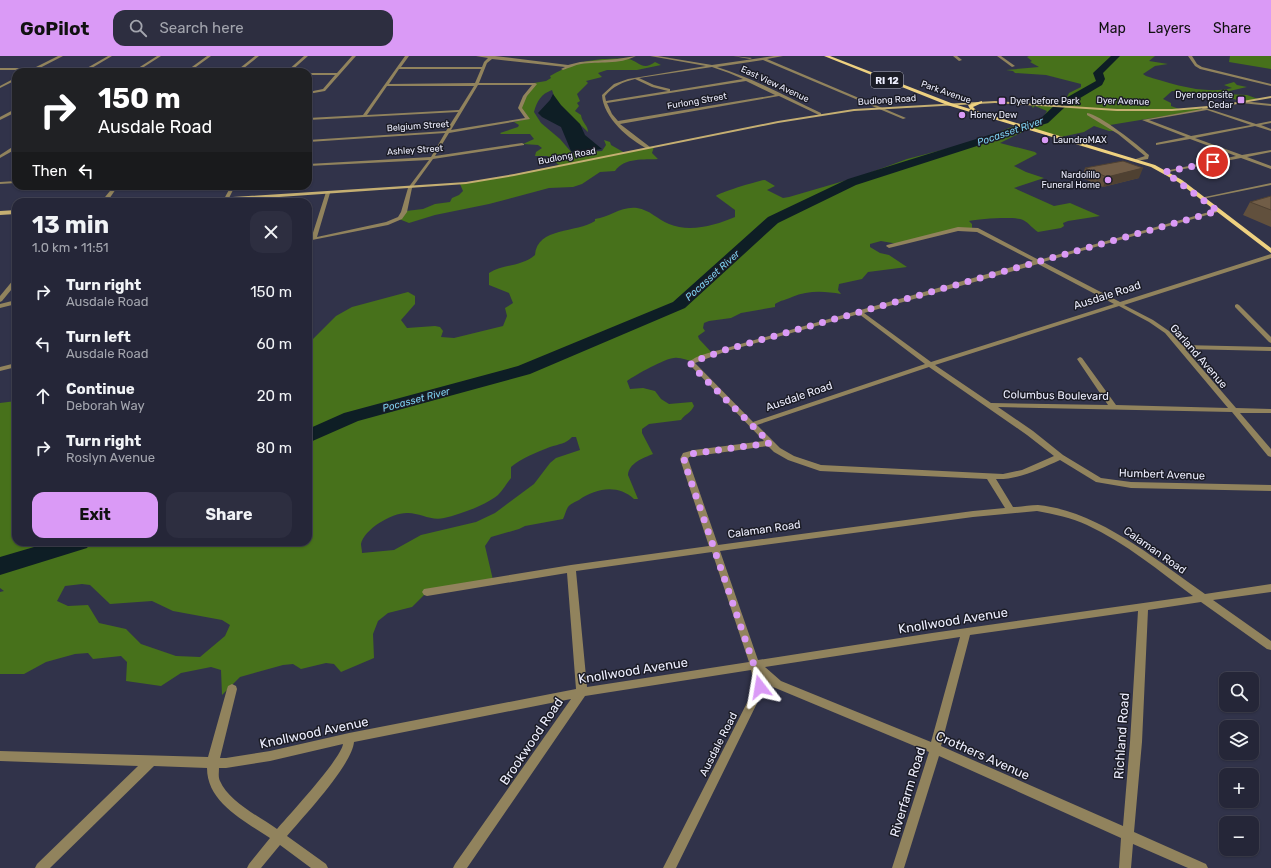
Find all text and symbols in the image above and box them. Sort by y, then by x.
search box [113,10,393,46]
text: GoPilot [20,17,89,40]
icon: search [127,17,149,39]
text: Search here [159,19,244,37]
text: Map [1099,20,1126,37]
text: Layers [1148,20,1191,37]
text: Share [1213,20,1251,37]
street label: East View Avenue [739,64,811,104]
road number: RI 12 [871,72,903,88]
street label: Park Avenue [920,79,972,105]
text: 150 m [98,82,181,115]
icon: right [32,84,84,136]
place label: Dyer opposite Cedar [1175,90,1234,110]
street label: Furlong Street [666,91,728,111]
street label: Budlong Road [857,93,917,107]
street label: Dyer Avenue [1096,95,1150,107]
marker: Dyer opposite Cedar [1236,95,1246,105]
marker: Dyer before Park [997,96,1007,106]
place label: Dyer before Park [1010,96,1080,106]
marker: Honey Dew [957,110,967,120]
place label: Honey Dew [970,110,1017,120]
water label: Pocasset River [976,115,1046,149]
text: Ausdale Road [98,116,212,138]
street label: Belgium Street [387,119,450,133]
marker: LaundroMAX [1040,135,1050,145]
place label: LaundroMAX [1053,135,1107,145]
street label: Ashley Street [387,143,444,157]
pin [1196,145,1230,179]
street label: Budlong Road [537,146,597,166]
icon: arrive [1202,151,1224,173]
icon: left [75,160,97,182]
text: Then [32,162,67,180]
place label: Nardolillo Funeral Home [1042,170,1100,190]
marker: Nardolillo Funeral Home [1103,175,1113,185]
text: 13 min [32,211,109,239]
button: close [250,211,292,253]
text: 1.0 km · 11:51 [32,240,109,255]
water label: Pocasset River [683,247,743,303]
text: Turn right [66,276,141,294]
street label: Ausdale Road [1072,279,1142,312]
icon: right [32,281,54,303]
text: 150 m [250,283,292,301]
text: Ausdale Road [66,294,148,309]
street label: Garland Avenue [1167,322,1230,391]
text: Turn left [66,328,131,346]
icon: left [32,333,54,355]
text: 60 m [256,335,292,353]
text: Ausdale Road [66,346,148,361]
street label: Ausdale Road [764,379,834,414]
text: Continue [66,380,135,398]
icon: ahead [32,385,54,407]
water label: Pocasset River [381,385,452,415]
text: 20 m [257,387,292,405]
street label: Columbus Boulevard [1003,388,1109,403]
text: Deborah Way [66,398,145,413]
text: Turn right [66,432,141,450]
icon: right [32,437,54,459]
text: 80 m [256,439,292,457]
text: Roslyn Avenue [66,450,155,465]
street label: Humbert Avenue [1119,466,1205,483]
button: Exit [32,492,158,538]
button: Share [166,492,292,538]
street label: Calaman Road [727,518,801,541]
street label: Calaman Road [1121,524,1189,577]
street label: Knollwood Avenue [897,604,1009,637]
street label: Knollwood Avenue [577,654,689,687]
position arrow [739,666,781,708]
map controls [1219,672,1259,856]
button: search [1219,672,1259,712]
street label: Richland Road [1111,692,1132,780]
street label: Brookwood Road [497,695,566,788]
street label: Ausdale Road [697,710,740,778]
street label: Knollwood Avenue [258,714,370,751]
button: layers [1219,720,1259,760]
street label: Crothers Avenue [934,728,1032,783]
street label: Riverfarm Road [887,745,928,839]
button: + [1219,768,1259,808]
button: − [1219,816,1259,856]

